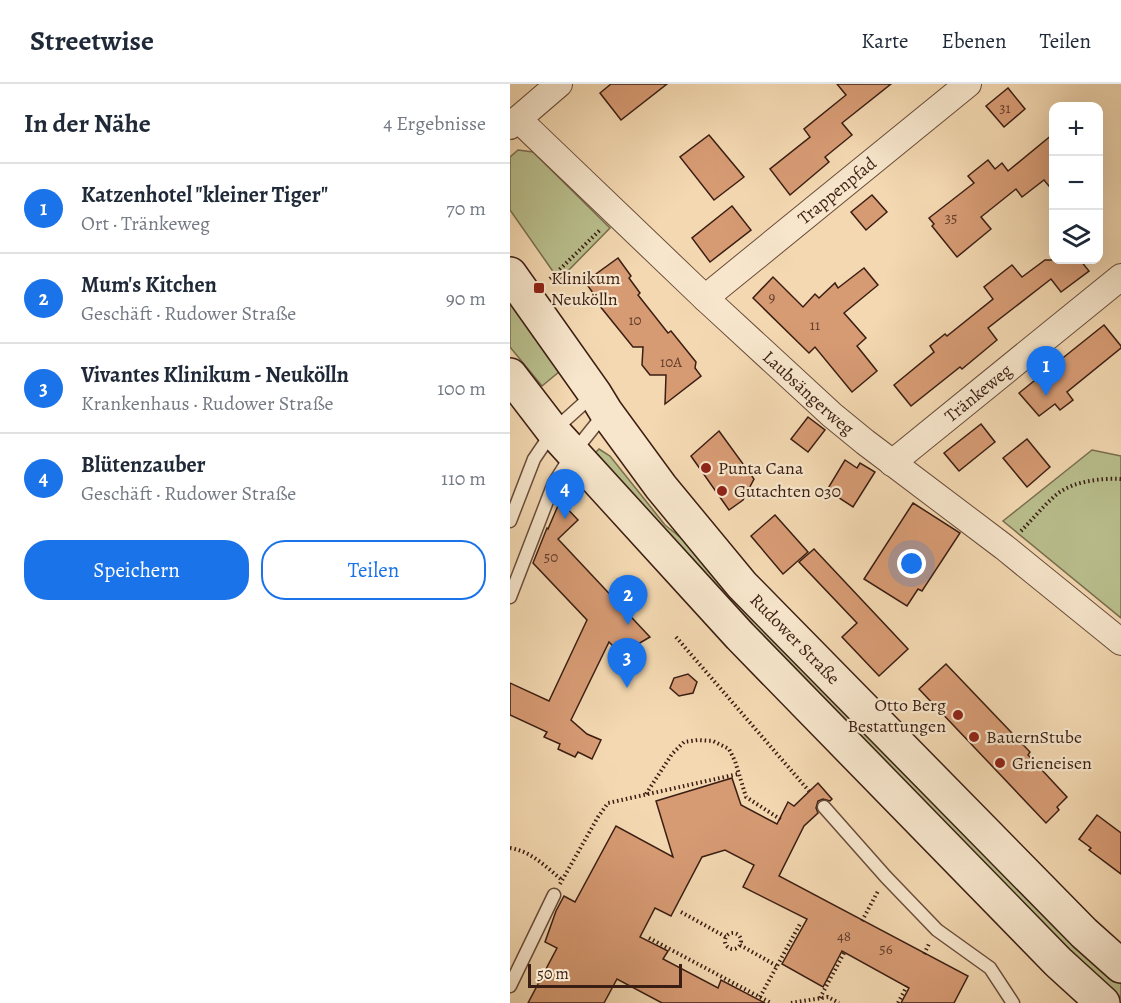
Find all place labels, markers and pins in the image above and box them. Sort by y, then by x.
place label: Klinikum Neukölln [551,266,620,311]
marker: Klinikum Neukölln [532,281,546,295]
pin: 1 [1026,346,1066,396]
place label: Punta Cana [718,456,804,480]
marker: Punta Cana [699,461,713,475]
pin: 4 [546,470,584,519]
place label: Gutachten 030 [734,479,841,503]
marker: Gutachten 030 [715,484,729,498]
pin: 2 [608,576,648,625]
pin: 3 [608,638,646,688]
place label: Otto Berg Bestattungen [847,693,946,738]
marker: Otto Berg Bestattungen [951,708,965,722]
place label: BauernStube [986,725,1082,749]
marker: BauernStube [967,730,981,744]
place label: Grieneisen [1012,751,1092,775]
marker: Grieneisen [993,756,1007,770]

